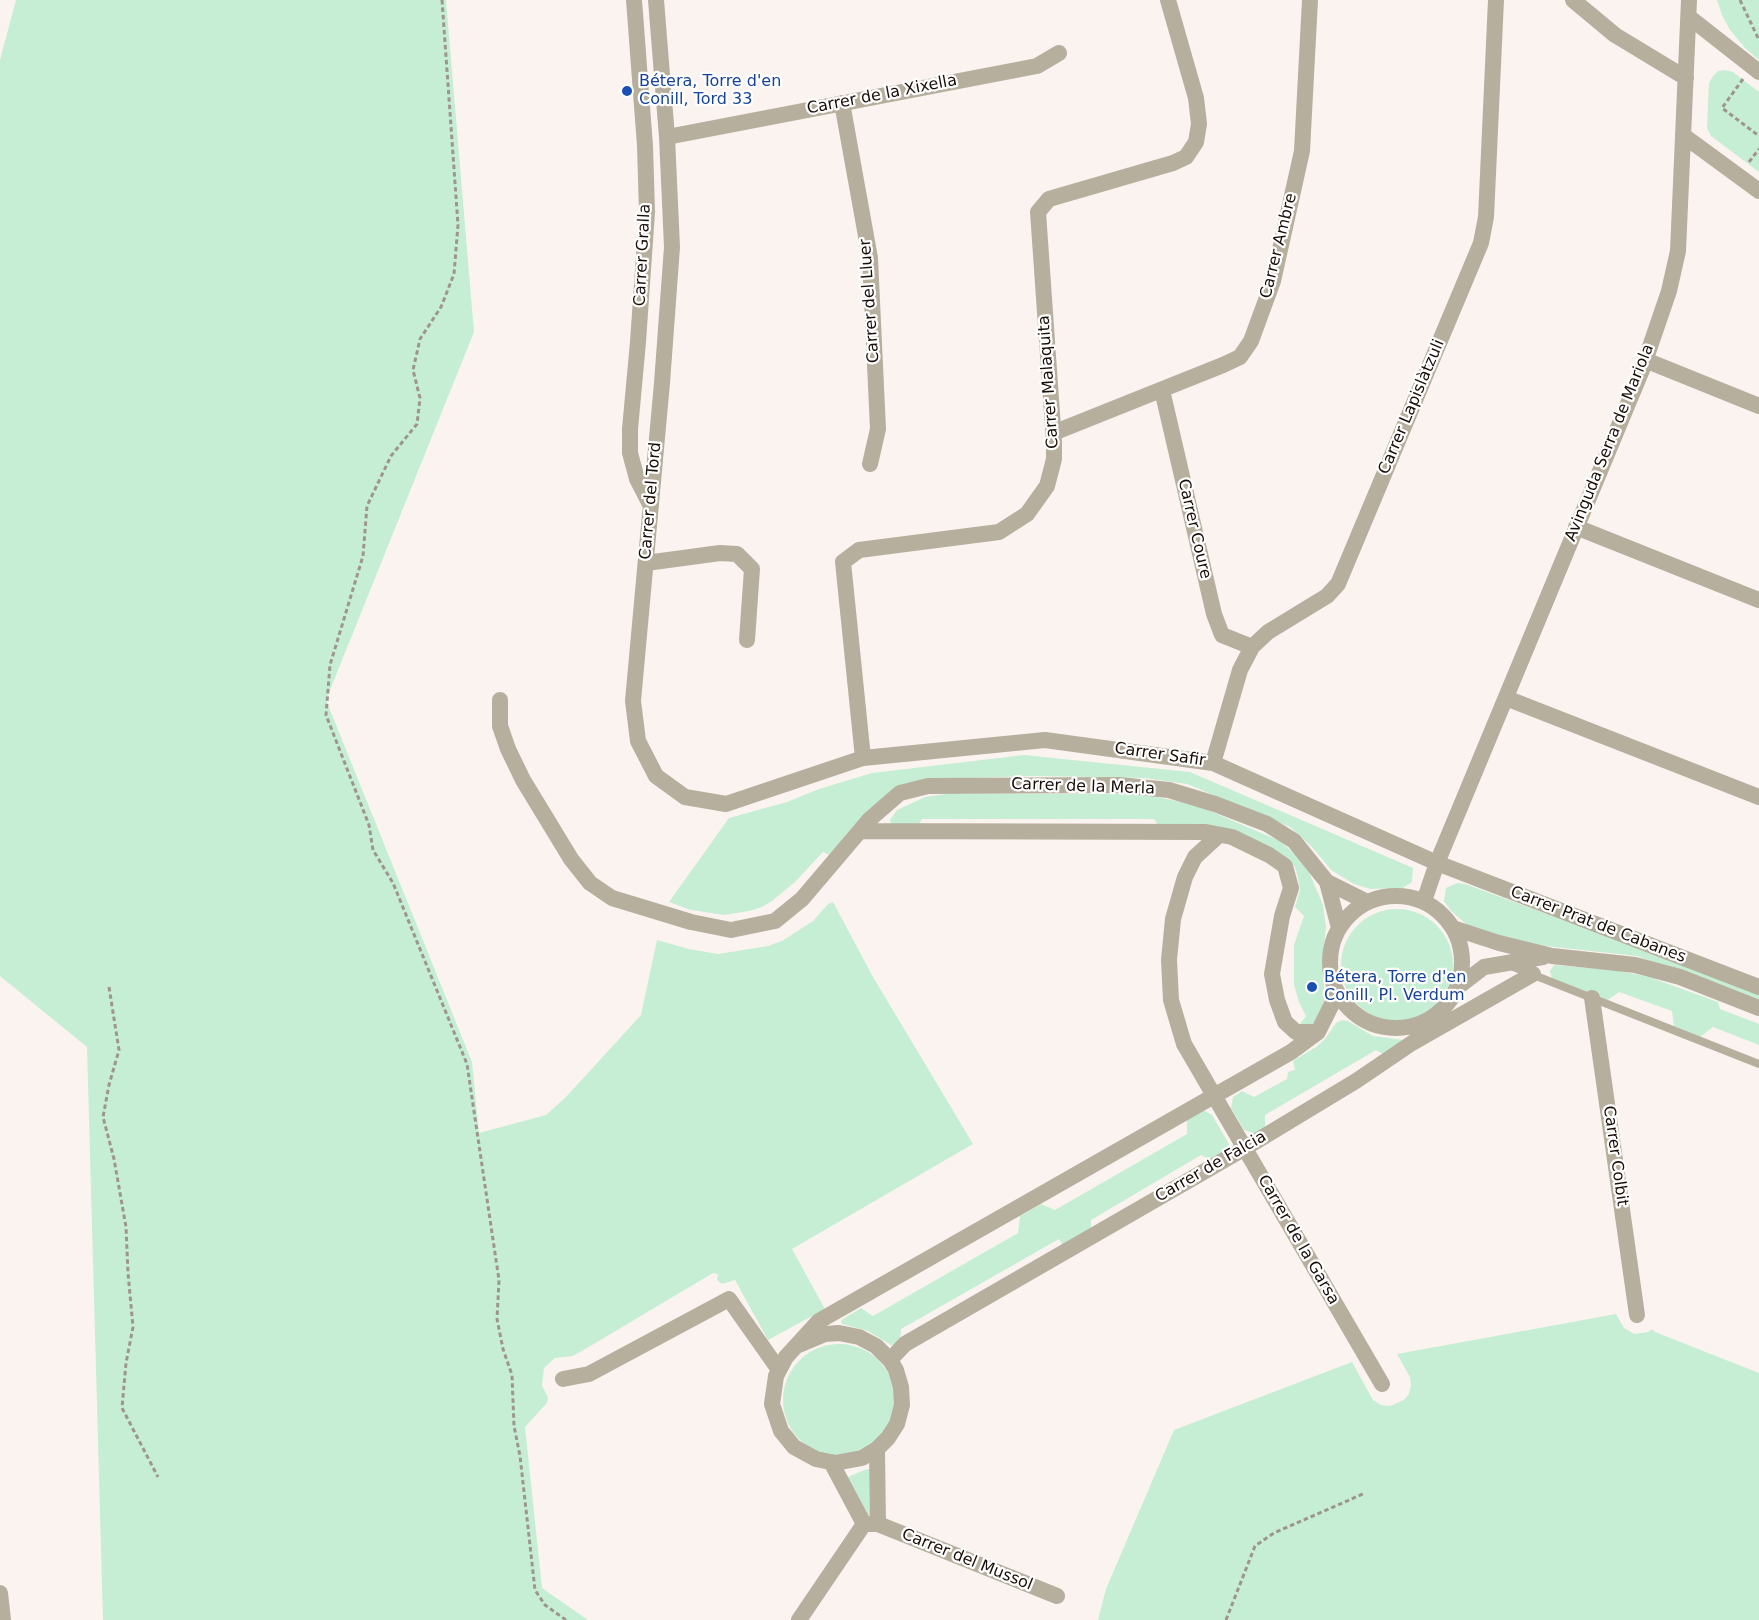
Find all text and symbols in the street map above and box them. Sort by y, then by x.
street label: Carrer de la Xixella [805,71,959,119]
place label: Bétera, Torre d'en Conill, Tord 33 [639,72,781,110]
marker: Bétera, Torre d'en Conill, Tord 33 [620,84,634,98]
street label: Carrer Ambre [1257,191,1301,301]
street label: Carrer Gralla [631,203,655,307]
street label: Carrer del Lluer [856,238,884,364]
street label: Carrer Malaquita [1035,315,1063,449]
street label: Carrer Lapislàtzuli [1375,337,1449,477]
street label: Avinguda Serra de Mariola [1562,342,1658,544]
street label: Carrer del Tord [636,441,666,561]
street label: Carrer Coure [1173,477,1215,581]
street label: Carrer Safir [1113,739,1207,771]
street label: Carrer de la Merla [1011,775,1155,799]
street label: Carrer Prat de Cabanes [1508,883,1688,967]
place label: Bétera, Torre d'en Conill, Pl. Verdum [1324,968,1466,1006]
marker: Bétera, Torre d'en Conill, Pl. Verdum [1305,980,1319,994]
street label: Carrer Colbit [1598,1105,1632,1207]
street label: Carrer de Falcia [1152,1127,1270,1207]
street label: Carrer de la Garsa [1253,1172,1343,1308]
street label: Carrer del Mussol [899,1525,1035,1595]

